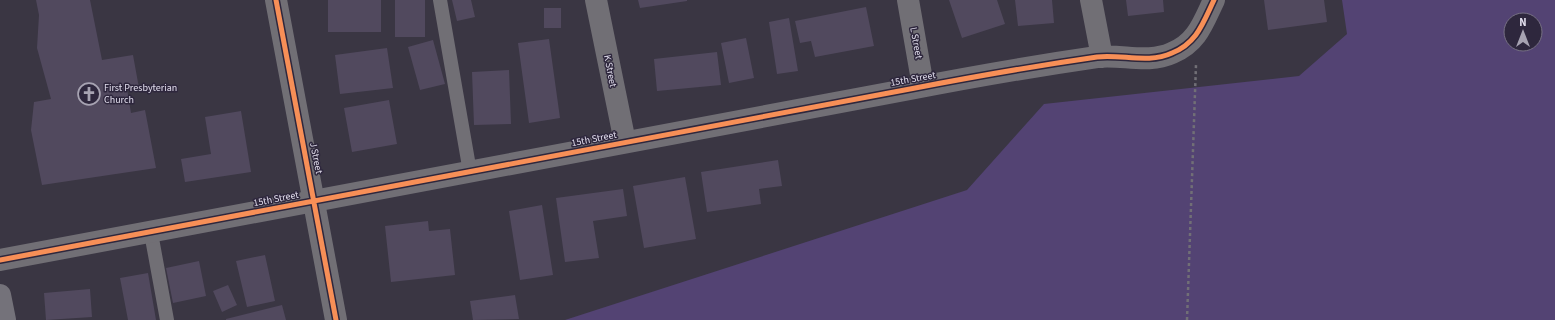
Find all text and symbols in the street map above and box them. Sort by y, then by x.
north arrow [1503,12,1543,52]
text: N [1519,15,1527,30]
street label: L Street [906,26,926,61]
street label: K Street [600,54,620,89]
street label: 15th Street [889,68,937,90]
church icon: First Presbyterian Church [76,81,102,107]
place label: First Presbyterian Church [104,81,177,107]
street label: 15th Street [570,128,618,150]
street label: J Street [306,141,326,176]
street label: 15th Street [252,188,300,210]

